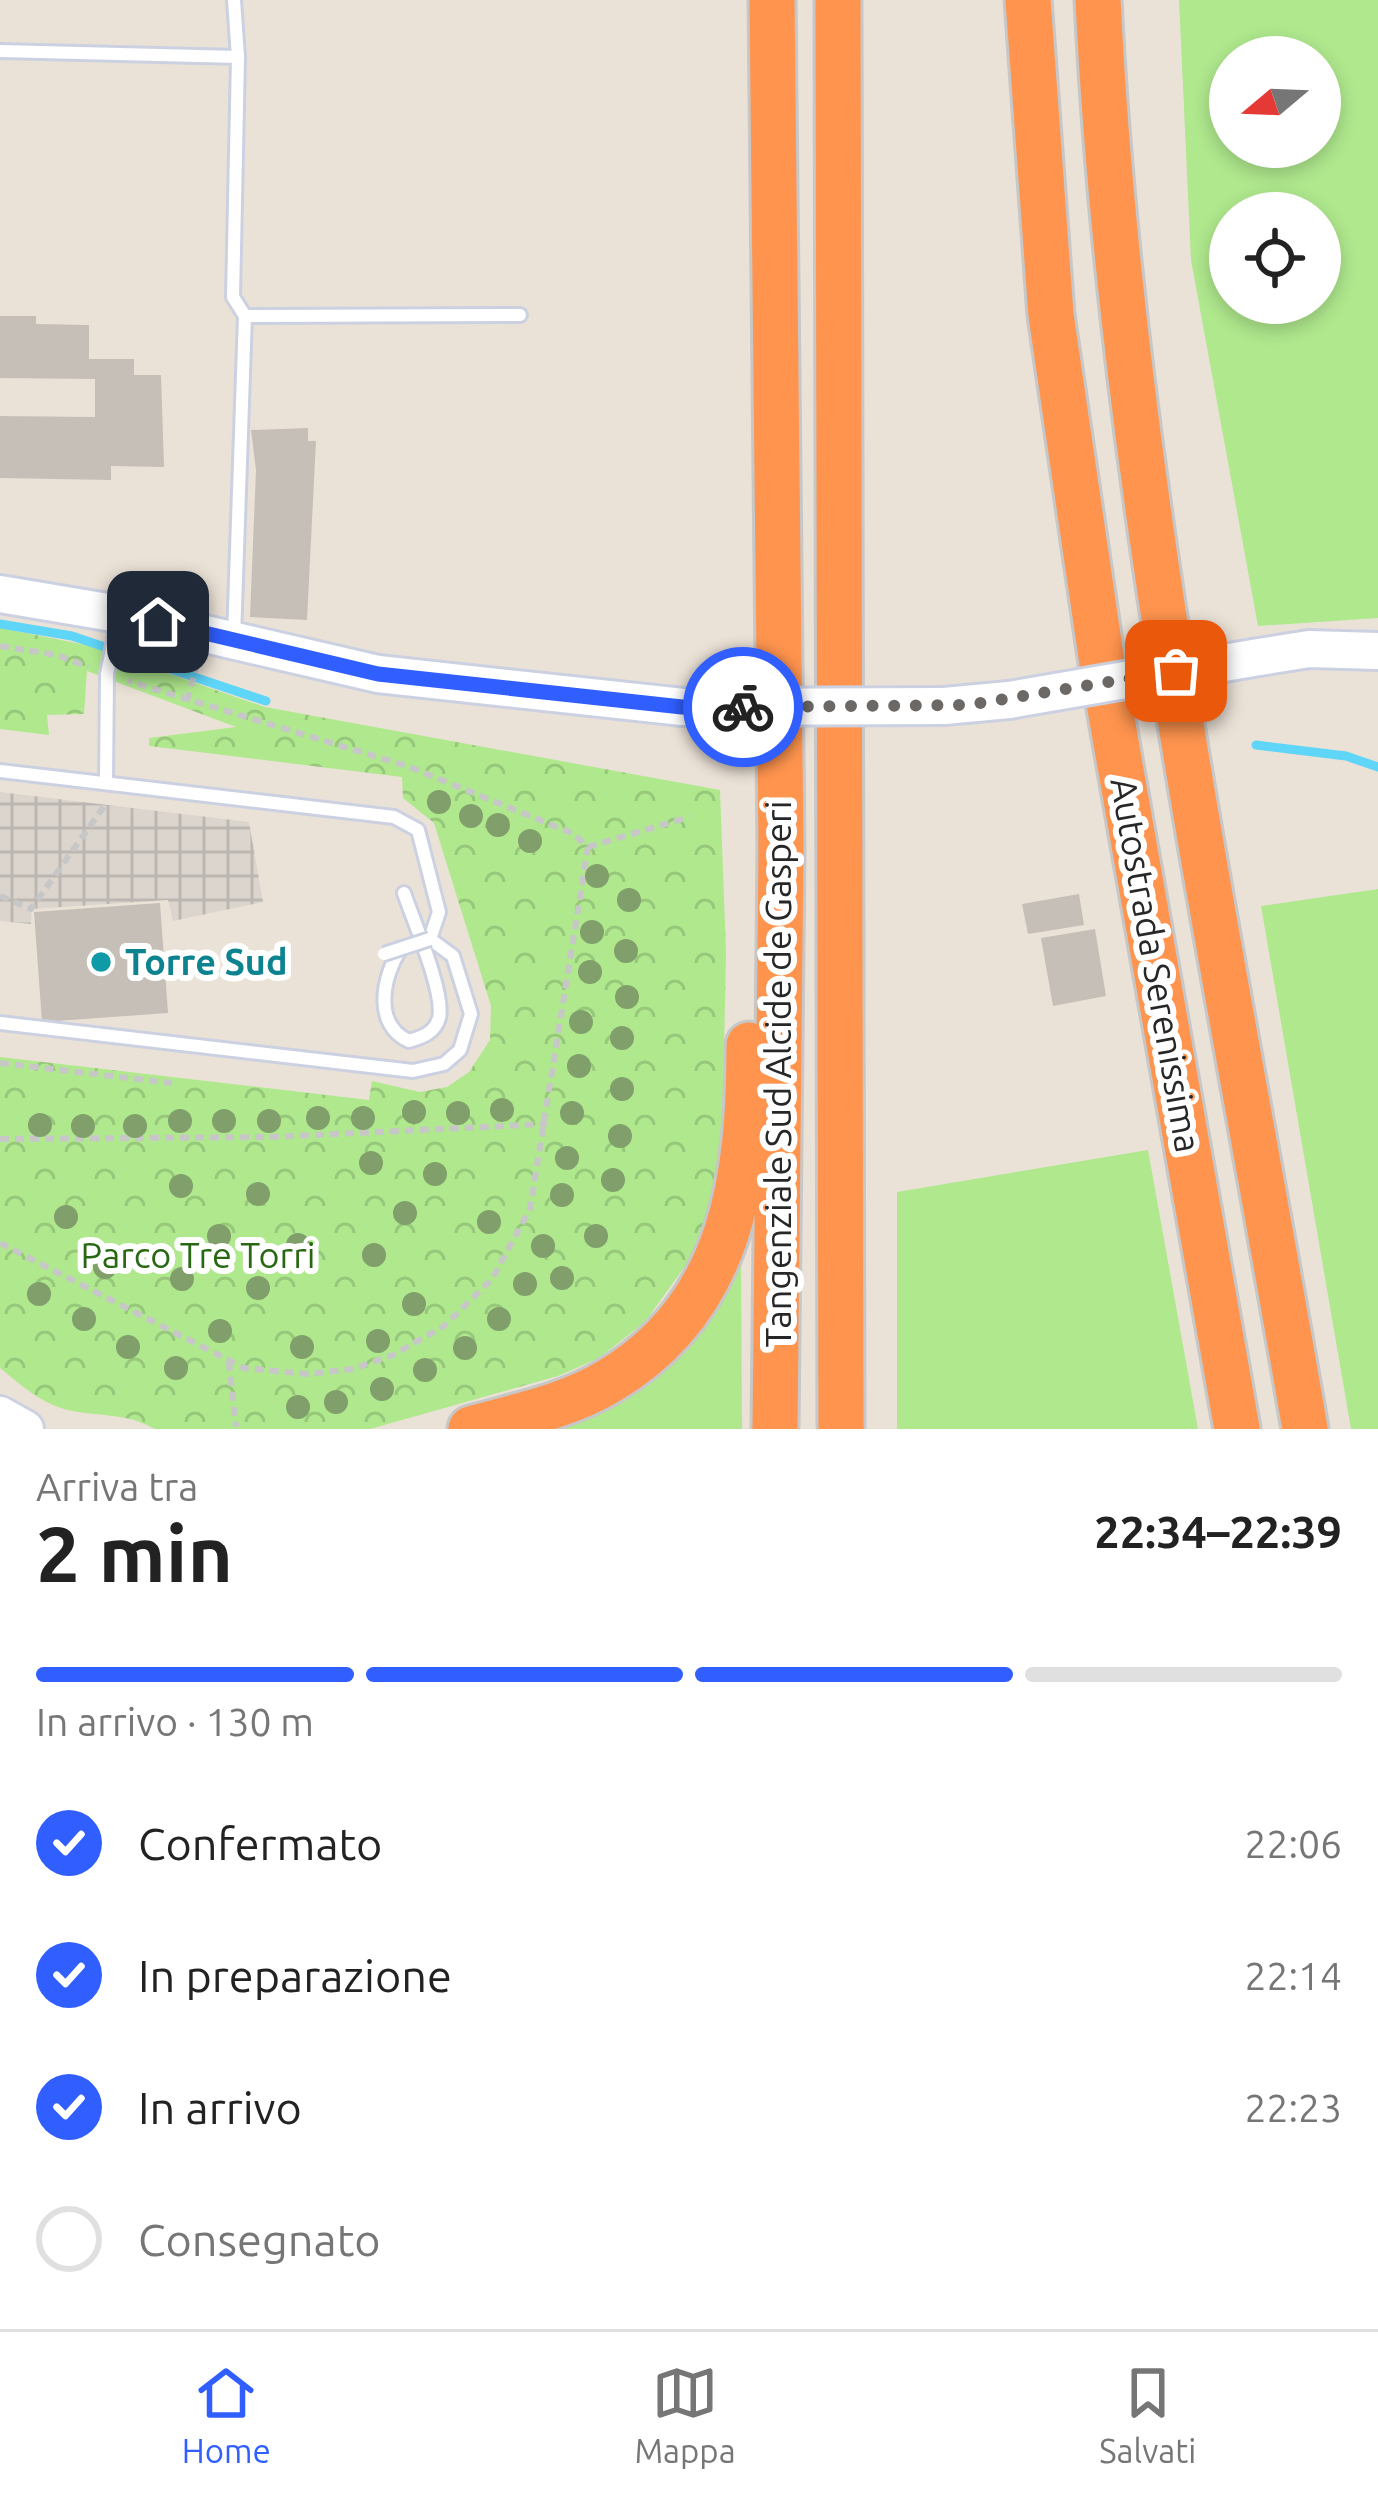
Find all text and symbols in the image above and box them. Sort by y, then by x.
north arrow [1209,36,1341,168]
map controls [1209,36,1341,324]
button: locate [1209,192,1341,324]
pin [107,571,209,673]
icon: home [125,589,191,655]
pin [1125,620,1227,722]
icon: bag [1143,638,1209,704]
courier [683,647,803,767]
icon: bike [710,674,776,740]
street label: Autostrada Serenissima [1103,774,1210,1156]
street label: Tangenziale Sud Alcide de Gasperi [757,801,798,1347]
place label: Torre Sud [125,941,287,982]
marker: Torre Sud [88,949,114,975]
park label: Parco Tre Torri [80,1234,316,1275]
text: Arriva tra [36,1465,198,1508]
text: 22:34–22:39 [1094,1506,1342,1557]
text: 2 min [36,1509,233,1597]
text: In arrivo · 130 m [36,1700,314,1743]
icon: check [36,1810,102,1876]
text: Confermato [138,1818,382,1869]
text: 22:06 [1244,1822,1342,1865]
icon: check [36,1942,102,2008]
text: In preparazione [138,1950,452,2001]
text: 22:14 [1244,1954,1342,1997]
icon: check [36,2074,102,2140]
text: In arrivo [138,2082,302,2133]
text: 22:23 [1244,2086,1342,2129]
text: Consegnato [138,2214,381,2265]
tab: Home [182,2360,271,2469]
tab: Mappa [634,2360,736,2469]
tab: Salvati [1099,2360,1196,2469]

